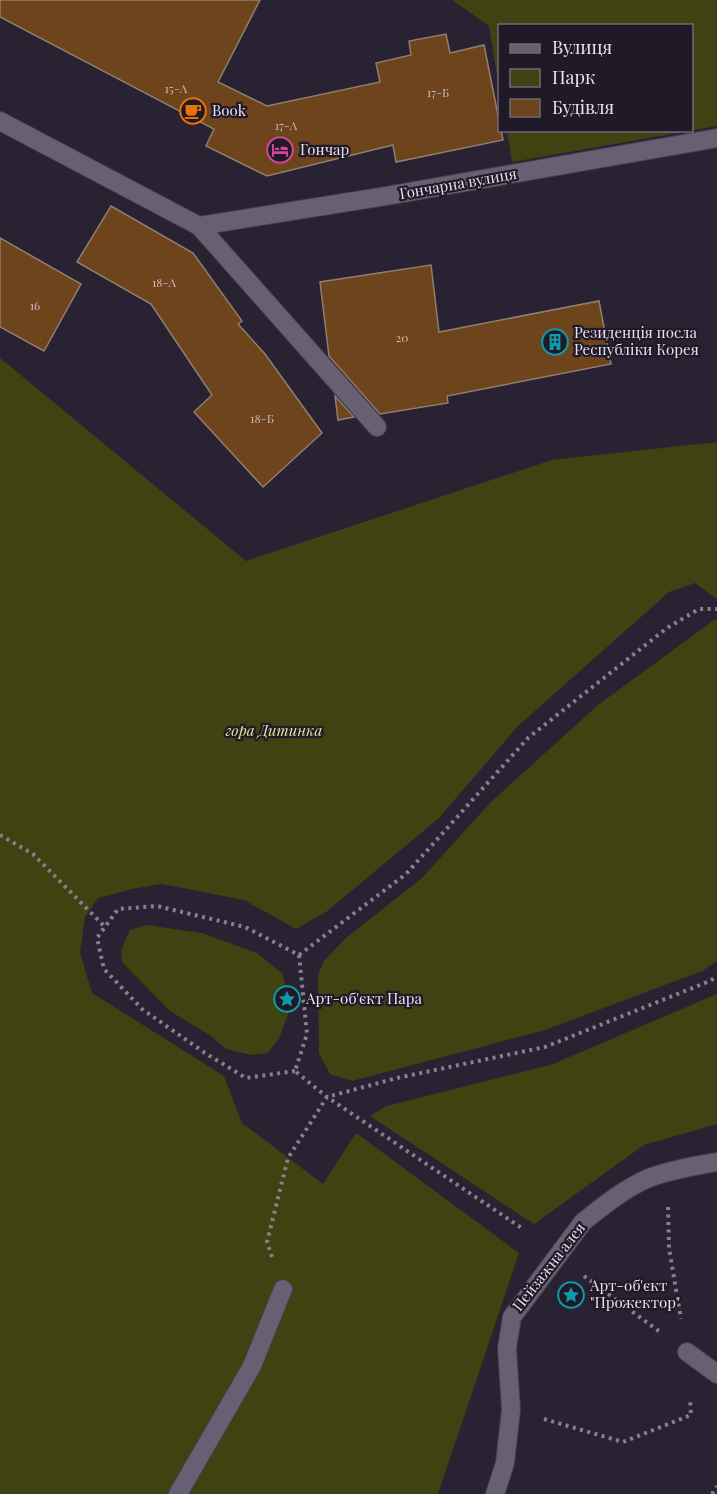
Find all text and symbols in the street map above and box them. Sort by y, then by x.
legend [498,24,693,132]
text: Вулиця [552,35,613,59]
text: Парк [552,65,595,89]
house number: 15-А [165,80,188,96]
house number: 17-Б [427,84,449,100]
text: Будівля [552,95,615,119]
cafe icon: Book [178,96,208,126]
place label: Book [212,100,247,120]
house number: 17-А [275,117,298,133]
hotel icon: Гончар [265,135,295,165]
place label: Гончар [300,139,350,159]
street label: Гончарна вулиця [398,163,518,203]
house number: 18-А [152,274,177,290]
house number: 16 [30,297,40,313]
place label: Резиденція посла Республіки Корея [574,322,699,359]
building icon: Резиденція посла Республіки Корея [540,327,570,357]
house number: 20 [396,329,408,345]
house number: 18-Б [250,410,274,426]
park label: гора Дитинка [225,720,322,740]
place icon: Арт-об'єкт Пара [272,984,302,1014]
place label: Арт-об'єкт Пара [305,988,422,1008]
street label: Пейзажна алея [507,1218,589,1315]
place label: Арт-об'єкт "Прожектор" [589,1275,680,1312]
place icon: Арт-об'єкт "Прожектор" [556,1280,586,1310]

